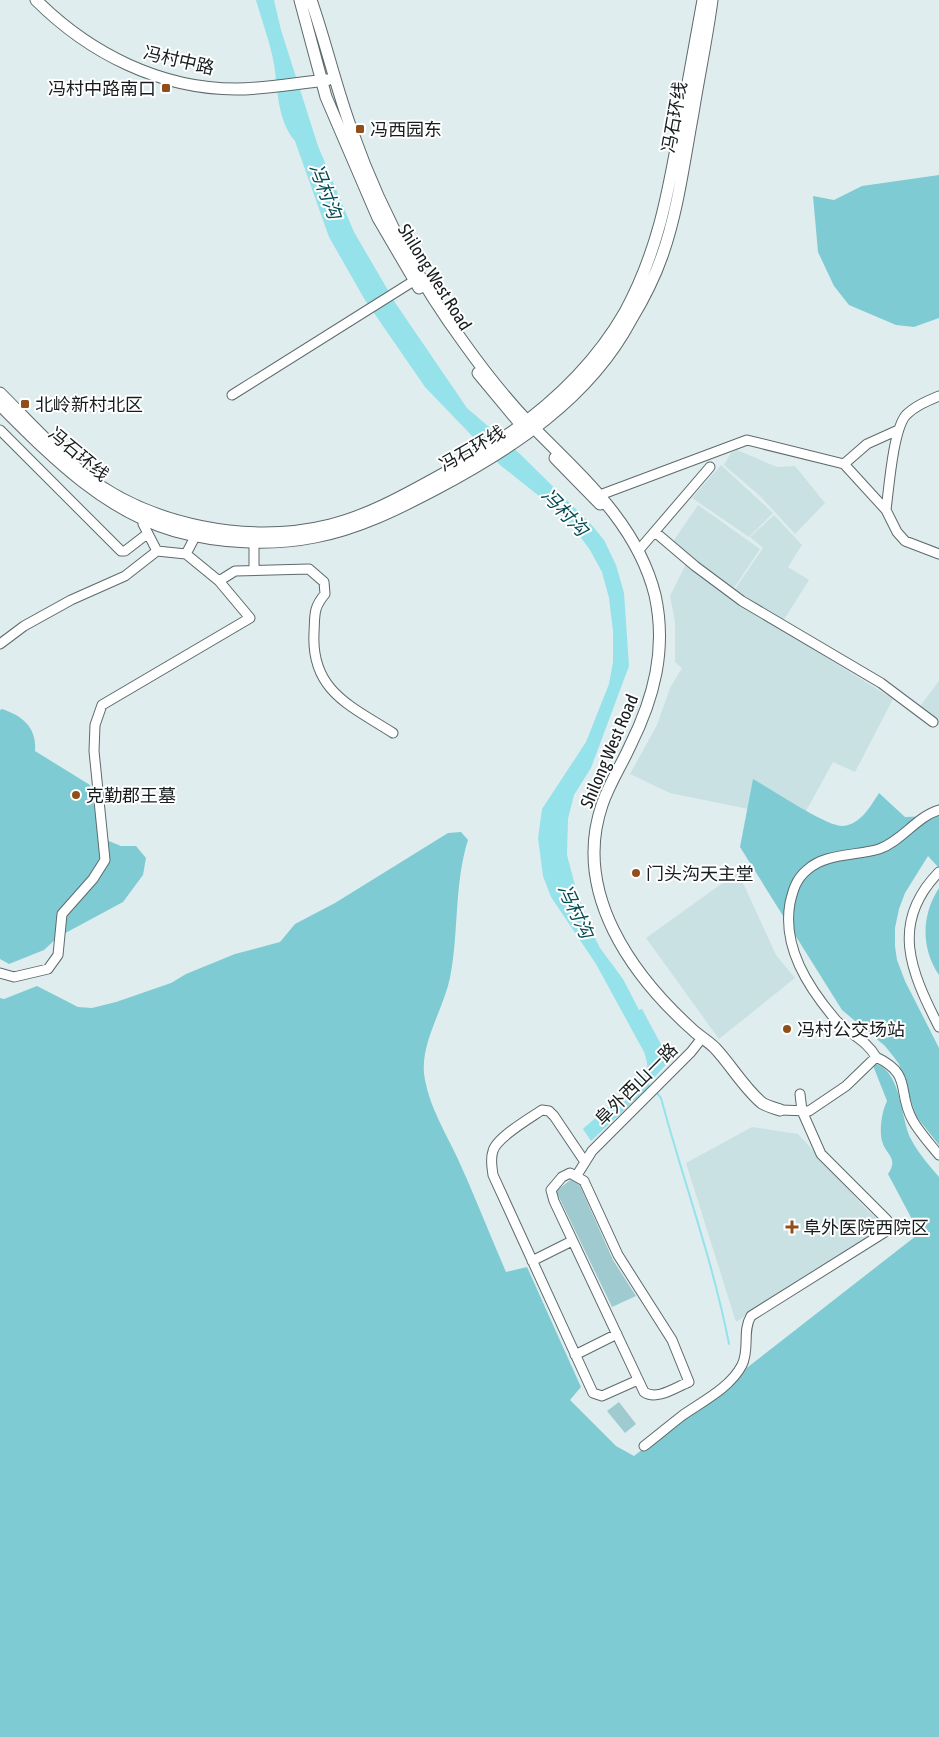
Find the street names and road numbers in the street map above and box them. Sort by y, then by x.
street label: 冯村中路 [142,42,216,78]
street label: 冯石环线 [657,80,691,154]
street label: Shilong West Road [394,220,476,334]
street label: 冯石环线 [436,421,508,475]
street label: 冯石环线 [45,423,113,485]
street label: Shilong West Road [576,691,642,811]
street label: 阜外西山一路 [590,1038,682,1130]

